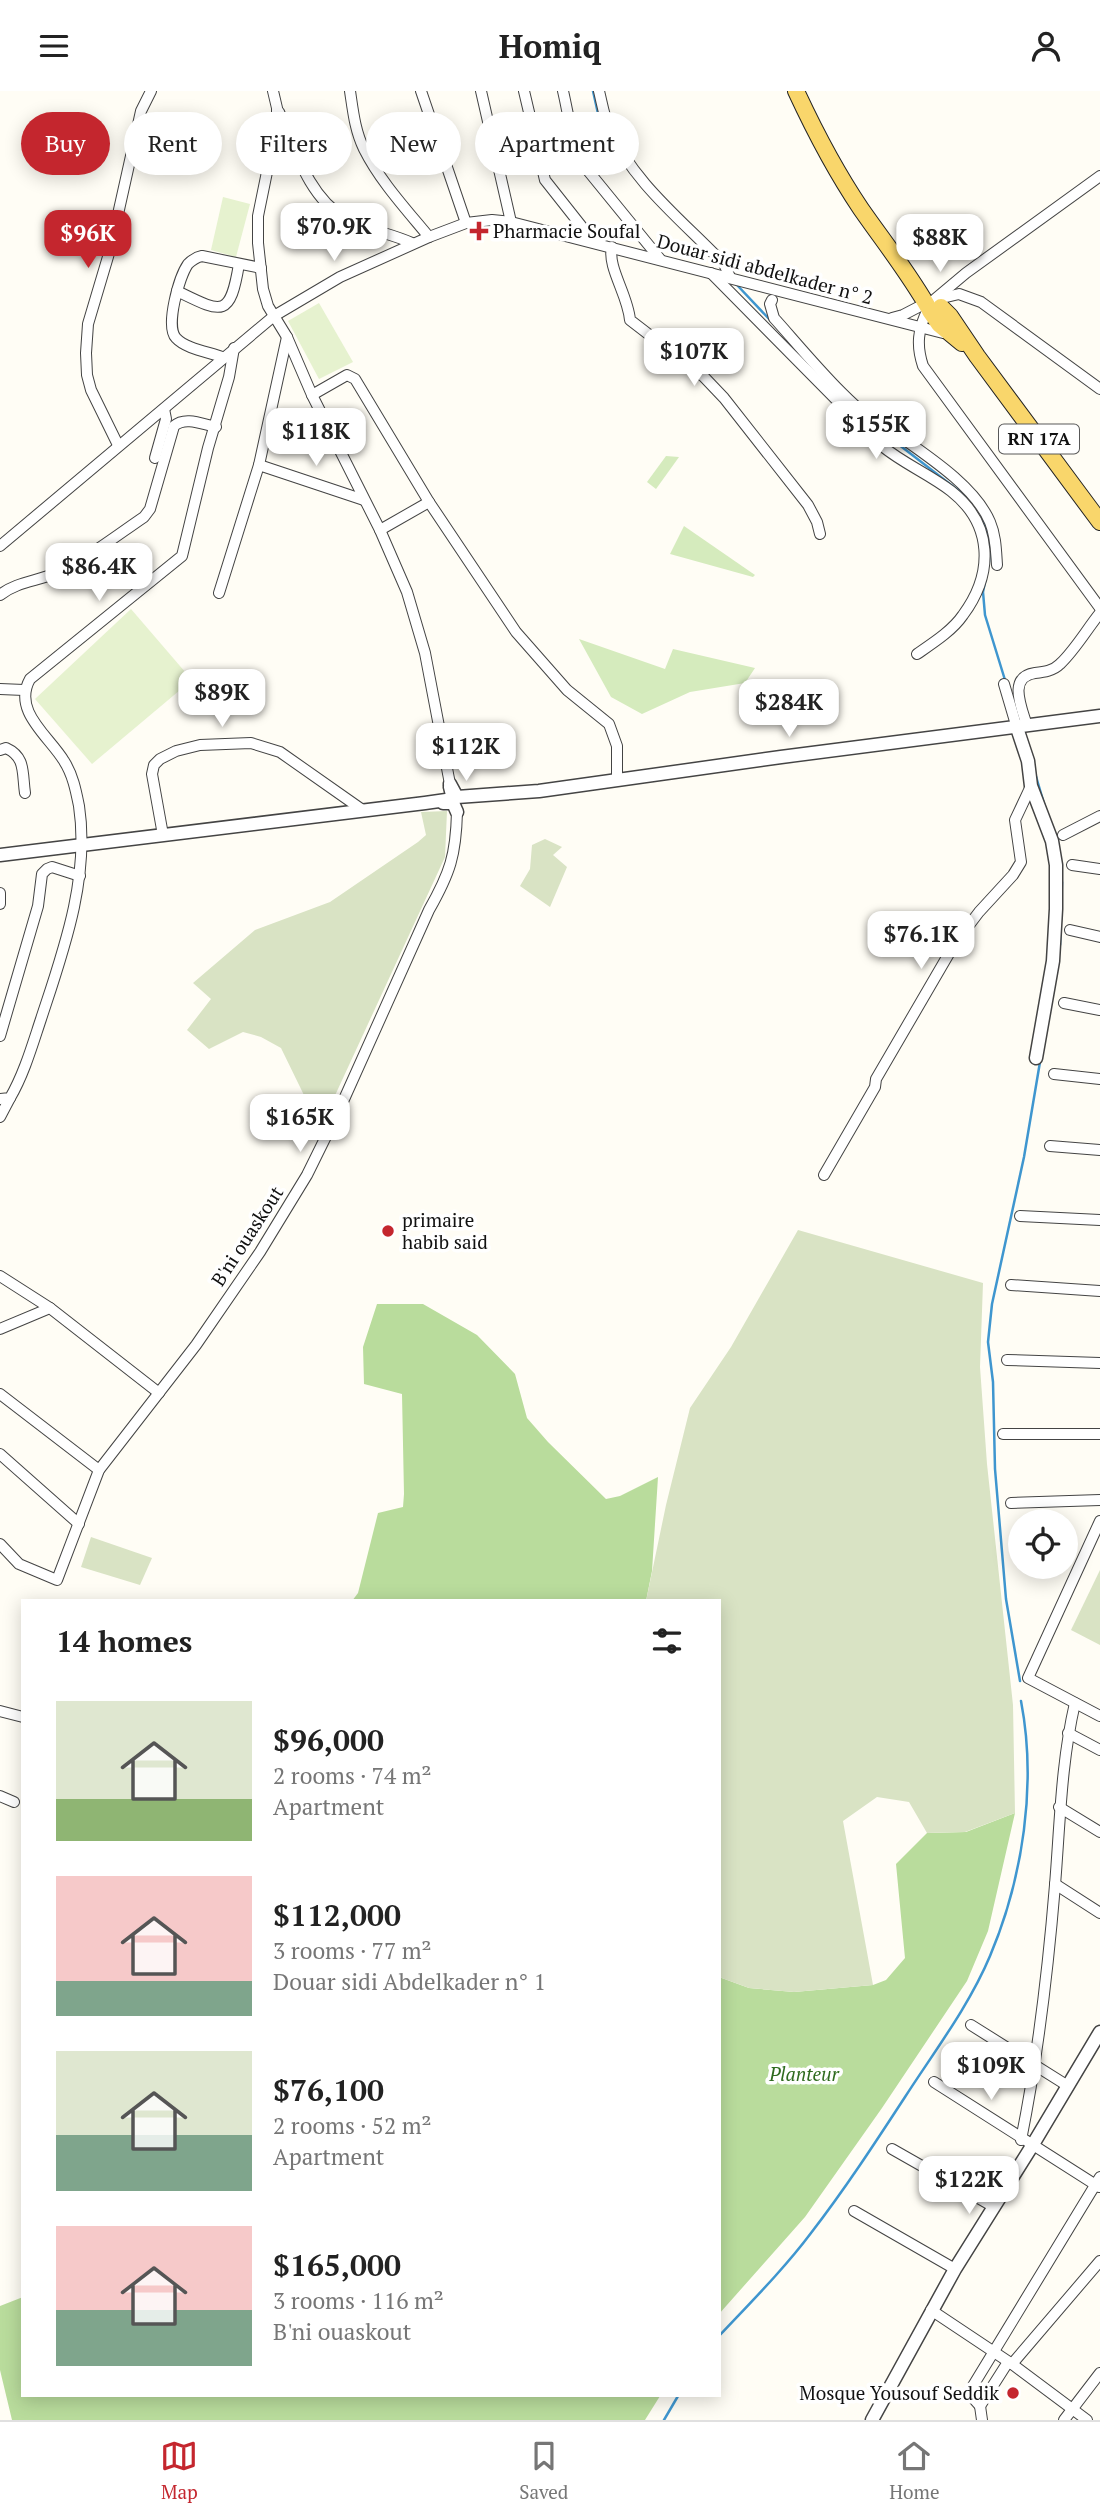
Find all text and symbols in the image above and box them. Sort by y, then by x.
text: Homiq [499,25,601,67]
icon: menu [35,27,73,65]
icon: person [1027,27,1065,65]
chip: Buy [21,112,110,175]
chip: Rent [124,112,222,175]
chip: Filters [236,112,352,175]
chip: New [366,112,461,175]
chip: Apartment [475,112,639,175]
pin: $70.9K [277,204,391,263]
text: $70.9K [296,210,372,241]
pin: $96K [47,211,129,270]
pin: $88K [899,215,981,274]
text: $96K [60,217,116,248]
place label: Pharmacie Soufal [493,218,641,243]
text: $88K [912,221,968,252]
marker: Pharmacie Soufal [471,223,487,239]
street label: Douar sidi abdelkader n° 2 [654,228,876,309]
pin: $107K [645,329,743,388]
text: $107K [660,335,728,366]
pin: $155K [827,401,925,461]
text: $155K [842,408,910,439]
pin: $118K [267,409,365,468]
text: $118K [282,415,350,446]
road number: RN 17A [999,425,1079,453]
pin: $86.4K [42,543,156,603]
text: $86.4K [61,550,137,581]
pin: $89K [181,669,263,729]
text: $89K [194,676,250,707]
pin: $284K [740,679,838,739]
text: $284K [755,686,823,717]
pin: $112K [417,723,515,783]
text: $112K [432,730,500,761]
pin: $76.1K [864,911,978,971]
text: $76.1K [883,918,959,949]
pin: $165K [251,1095,349,1154]
text: $165K [266,1101,334,1132]
street label: B'ni ouaskout [205,1181,288,1290]
place label: primaire habib said [402,1207,488,1254]
marker: primaire habib said [380,1223,396,1239]
map controls [1008,1509,1078,1579]
button: locate [1008,1509,1078,1579]
text: 14 homes [56,1621,192,1661]
icon: filters [648,1622,686,1660]
text: $96,000 [273,1720,384,1760]
icon: home [112,1729,196,1813]
text: 2 rooms · 74 m² [273,1760,432,1791]
text: Apartment [273,1791,384,1822]
text: $112,000 [273,1895,401,1935]
icon: home [112,1904,196,1988]
text: 3 rooms · 77 m² [273,1935,432,1966]
text: Douar sidi Abdelkader n° 1 [273,1966,546,1997]
pin: $109K [942,2043,1040,2102]
text: $109K [957,2049,1025,2080]
park label: Planteur [768,2061,840,2086]
text: $76,100 [273,2070,384,2110]
icon: home [112,2079,196,2163]
text: 2 rooms · 52 m² [273,2110,432,2141]
text: Apartment [273,2141,384,2172]
pin: $122K [920,2157,1018,2216]
text: $122K [935,2163,1003,2194]
text: $165,000 [273,2245,401,2285]
icon: home [112,2254,196,2338]
text: 3 rooms · 116 m² [273,2285,444,2316]
text: B'ni ouaskout [273,2316,411,2347]
place label: Mosque Yousouf Seddik [799,2380,999,2405]
marker: Mosque Yousouf Seddik [1005,2385,1021,2401]
tab: Map [160,2437,198,2504]
tab: Saved [519,2437,568,2504]
tab: Home [889,2437,940,2504]

